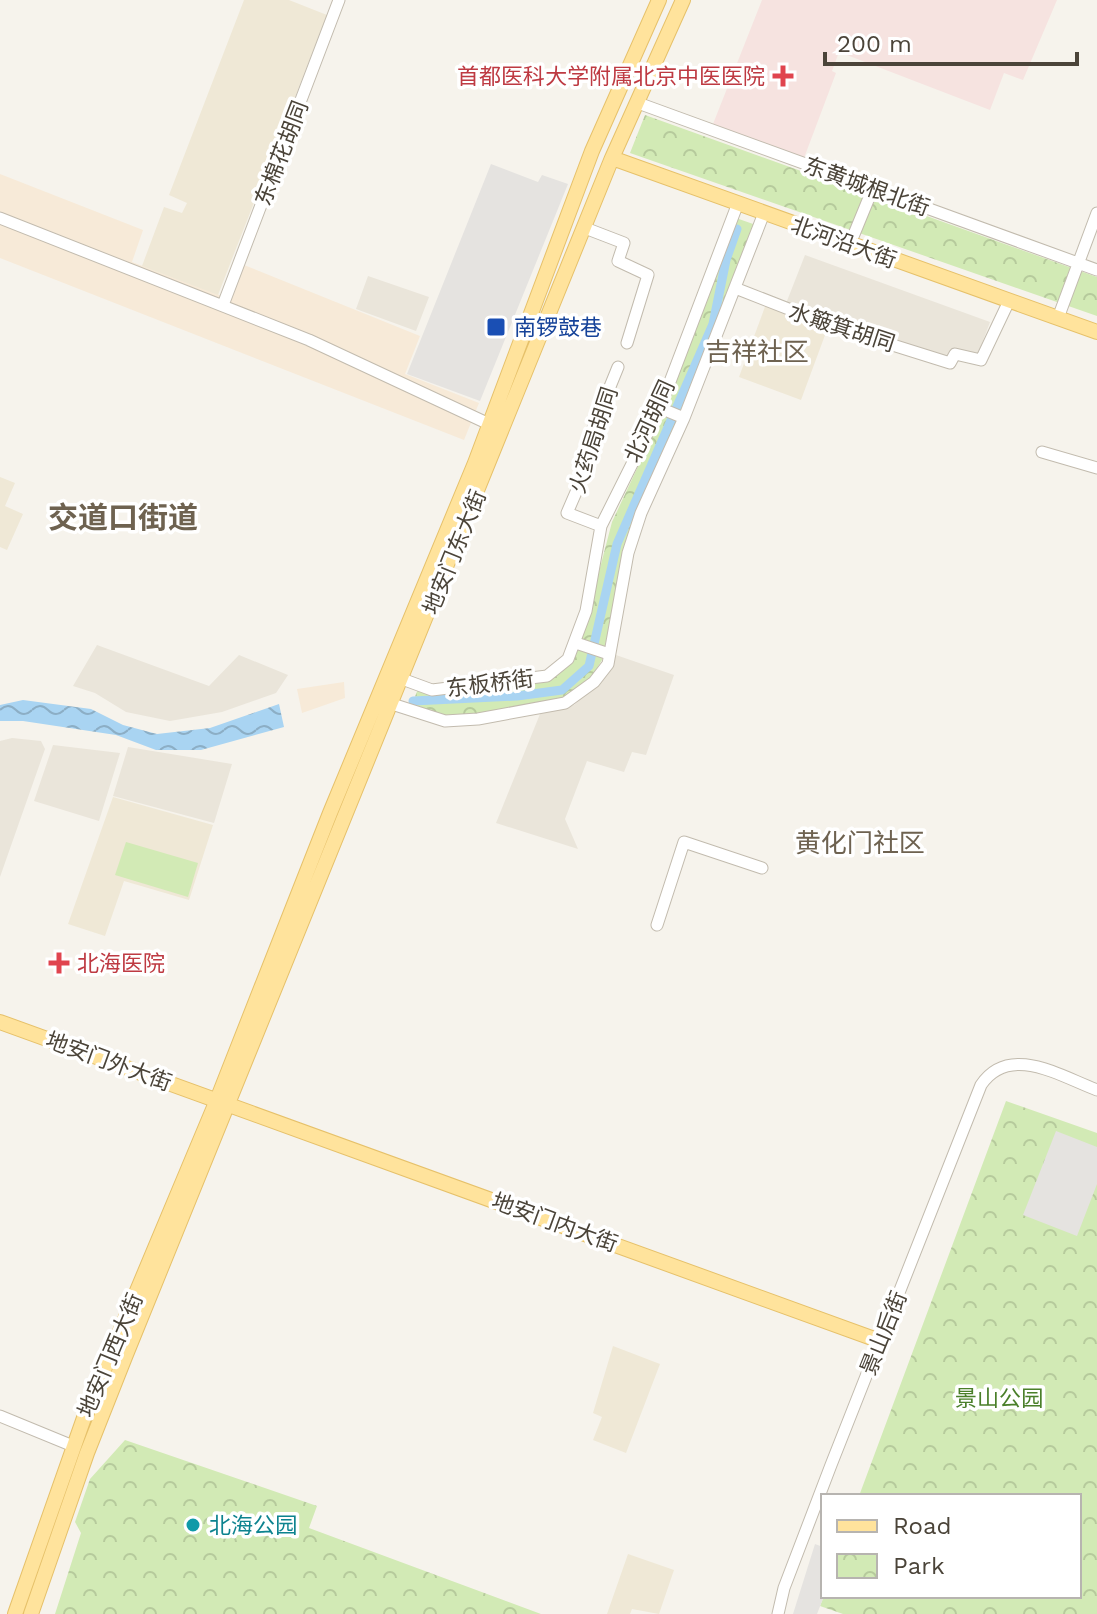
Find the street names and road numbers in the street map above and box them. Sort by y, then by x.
street label: 东棉花胡同 [250,97,313,209]
street label: 东黄城根北街 [801,152,933,221]
street label: 北河沿大街 [788,212,900,273]
street label: 水簸箕胡同 [786,299,898,356]
street label: 北河胡同 [620,376,679,466]
street label: 火药局胡同 [565,384,622,496]
street label: 地安门东大街 [418,486,491,618]
street label: 东板桥街 [445,666,535,701]
street label: 地安门外大街 [43,1027,175,1096]
street label: 地安门内大街 [489,1188,621,1257]
street label: 景山后街 [855,1288,912,1379]
street label: 地安门西大街 [73,1290,148,1421]

